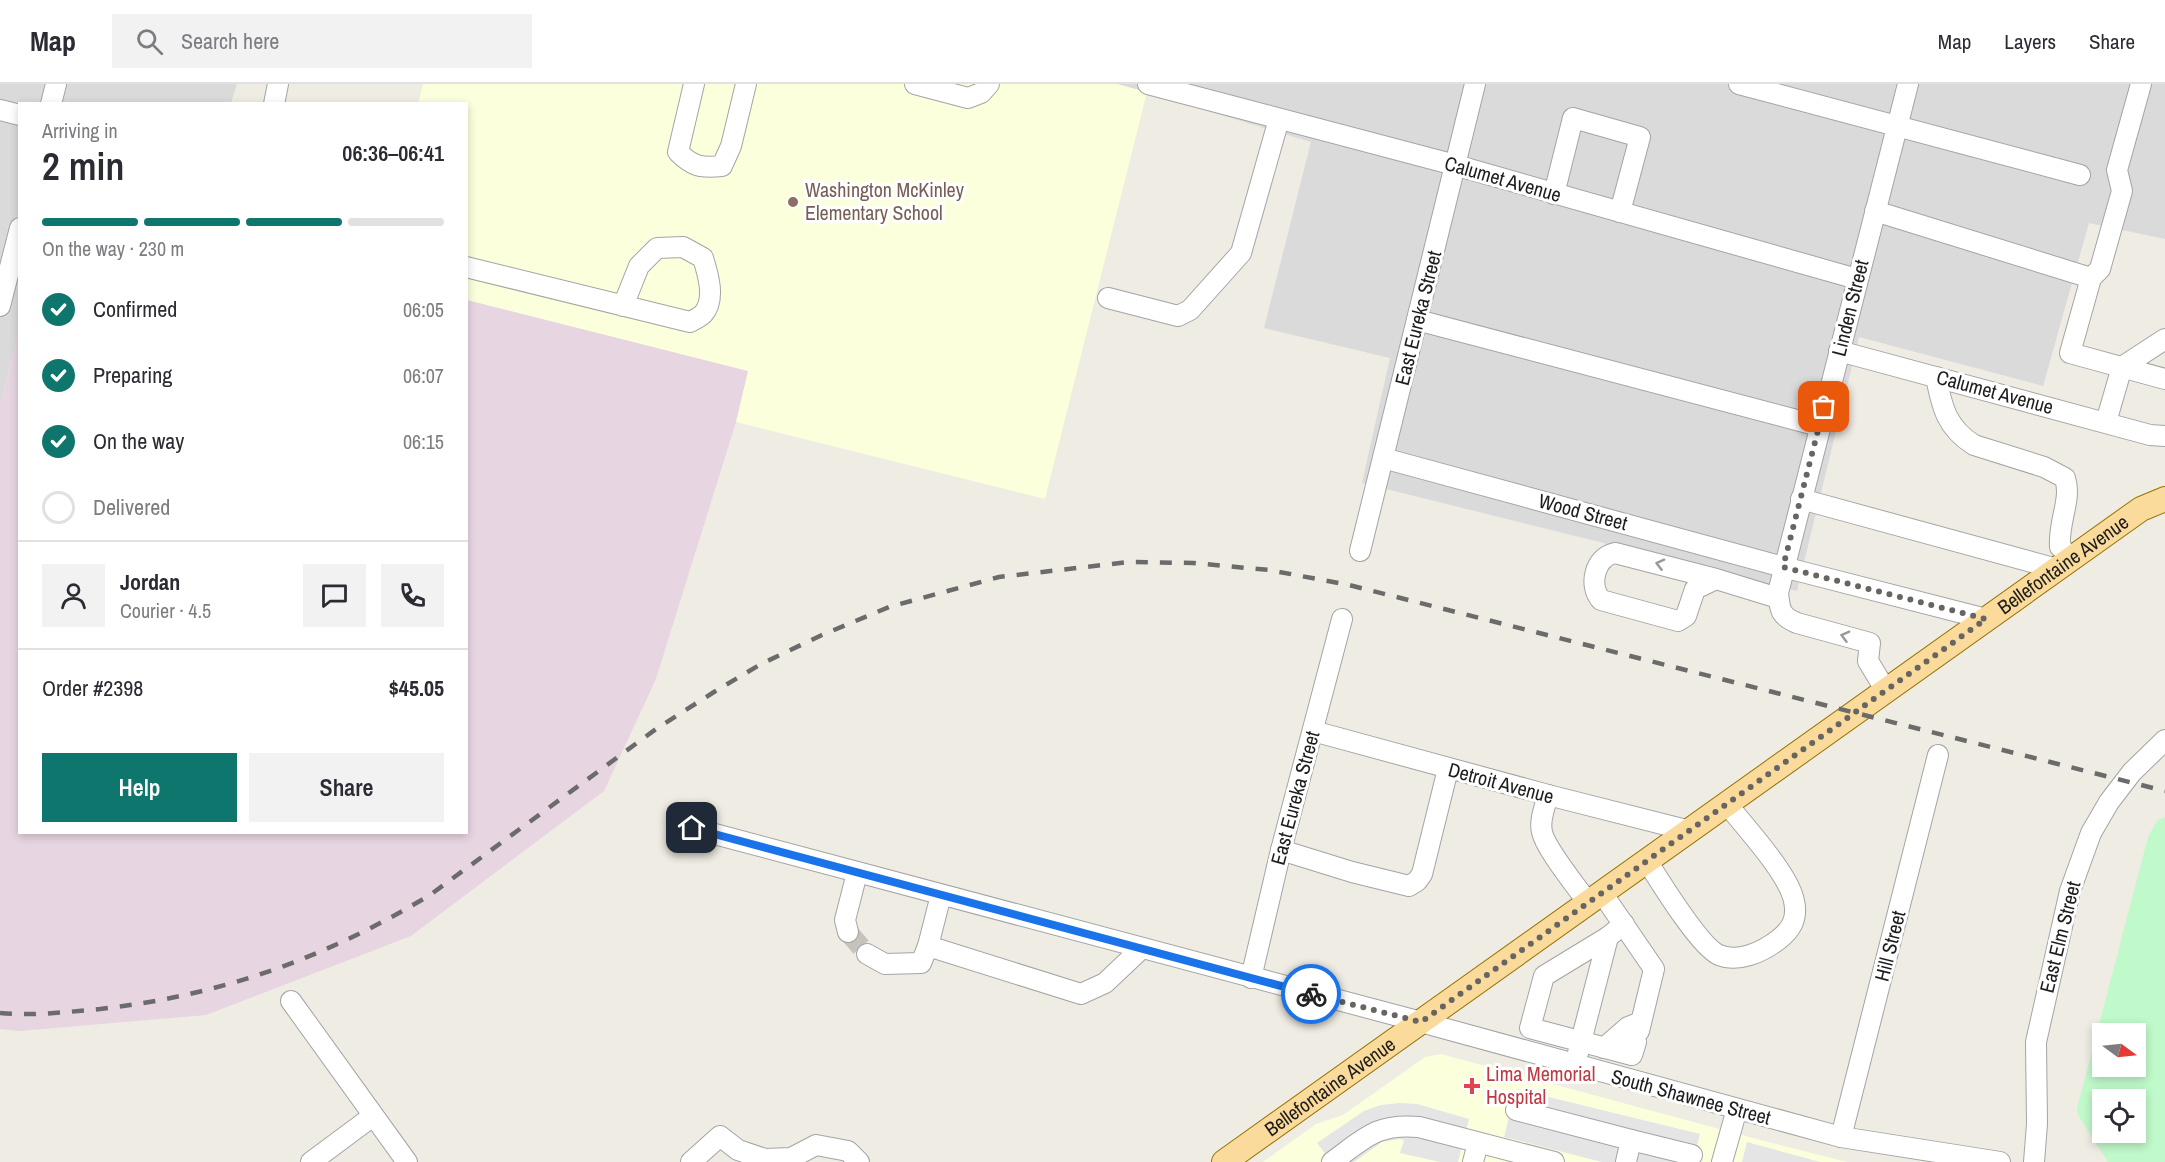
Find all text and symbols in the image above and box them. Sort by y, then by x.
search box [112,14,532,68]
text: Map [30,22,76,60]
icon: search [133,25,166,58]
text: Search here [181,26,279,56]
text: Map [1938,27,1971,56]
text: Layers [2004,27,2056,56]
text: Share [2089,27,2135,56]
text: Arriving in [42,117,118,144]
text: 06:36–06:41 [342,138,444,168]
text: 2 min [42,140,124,192]
street label: Calumet Avenue [1442,149,1565,208]
place label: Washington McKinley Elementary School [805,176,965,226]
marker: Washington McKinley Elementary School [786,195,800,209]
text: On the way · 230 m [42,235,184,262]
street label: East Eureka Street [1388,247,1447,388]
street label: Linden Street [1825,256,1875,359]
icon: check [42,293,75,326]
text: Confirmed [93,294,177,324]
text: 06:05 [403,296,444,323]
icon: check [42,359,75,392]
text: Preparing [93,360,172,390]
text: 06:07 [403,362,444,389]
street label: Calumet Avenue [1934,363,2057,420]
pin [1798,381,1849,432]
icon: bag [1807,390,1840,423]
icon: check [42,425,75,458]
text: On the way [93,426,184,456]
text: 06:15 [403,428,444,455]
street label: Wood Street [1536,487,1631,536]
text: Delivered [93,492,170,522]
street label: Bellefontaine Avenue [1992,508,2134,620]
one-way arrow [1655,559,1665,572]
button: person [42,564,105,627]
button: chat [303,564,366,627]
button: phone [381,564,444,627]
text: Jordan [120,567,180,597]
text: Courier · 4.5 [120,597,211,624]
one-way arrow [1840,631,1851,643]
text: Order #2398 [42,673,143,703]
text: $45.05 [389,673,444,703]
street label: East Eureka Street [1264,727,1325,868]
button: Help [42,753,237,822]
button: Share [249,753,444,822]
street label: Detroit Avenue [1445,755,1557,810]
pin [666,802,717,853]
icon: home [675,811,708,844]
street label: East Elm Street [2033,878,2087,995]
street label: Hill Street [1868,907,1911,984]
courier [1281,964,1341,1024]
icon: bike [1295,978,1328,1011]
north arrow [2092,1023,2146,1077]
map controls [2092,1023,2146,1143]
street label: Bellefontaine Avenue [1259,1030,1401,1142]
place label: Lima Memorial Hospital [1486,1060,1595,1110]
street label: South Shawnee Street [1608,1062,1774,1131]
marker: Lima Memorial Hospital [1463,1077,1481,1095]
button: locate [2092,1089,2146,1143]

